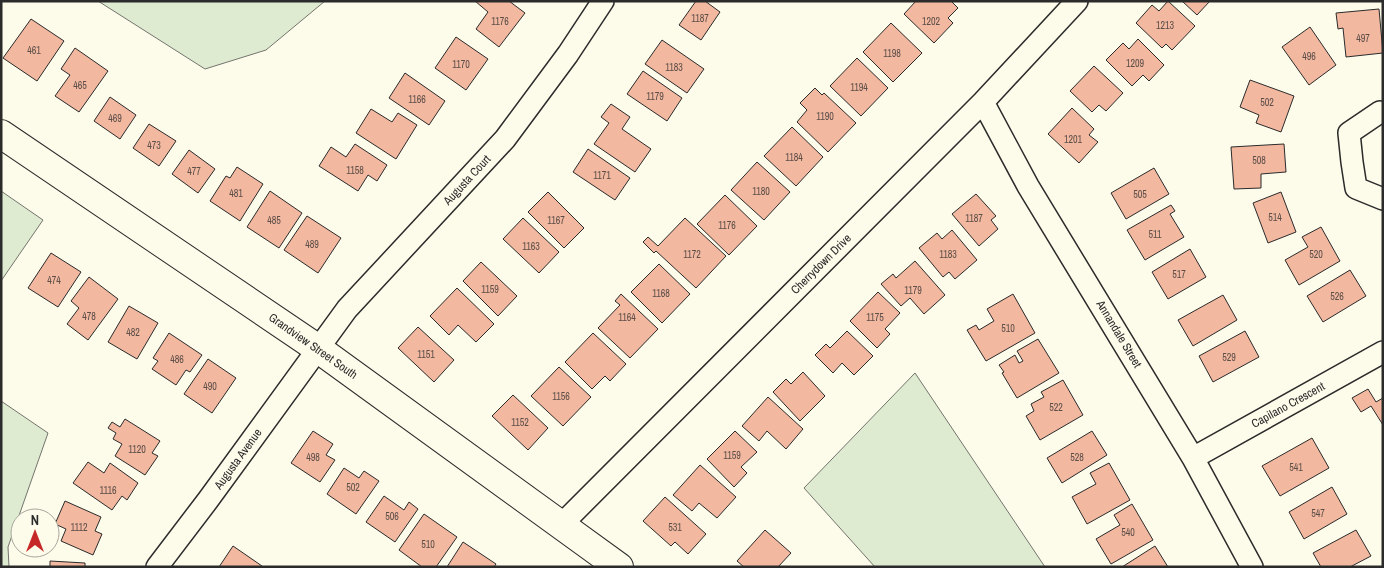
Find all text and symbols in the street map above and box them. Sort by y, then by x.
house number: 1187 [691,12,709,25]
house number: 1176 [491,15,509,28]
house number: 1202 [922,15,941,28]
house number: 1213 [1156,19,1175,32]
house number: 497 [1356,32,1370,45]
house number: 461 [27,44,41,57]
house number: 1198 [883,47,901,60]
house number: 496 [1302,50,1316,63]
house number: 1209 [1126,57,1145,70]
house number: 1170 [452,58,470,71]
house number: 1183 [665,61,683,74]
house number: 465 [73,79,87,92]
house number: 1194 [850,81,868,94]
house number: 1179 [646,90,664,103]
house number: 1166 [408,93,426,106]
house number: 502 [1260,96,1274,109]
house number: 1190 [816,110,834,123]
house number: 469 [108,112,122,125]
house number: 1201 [1064,133,1083,146]
house number: 473 [147,139,161,152]
street label: Augusta Court [439,151,494,209]
house number: 1184 [785,151,803,164]
house number: 508 [1252,154,1266,167]
house number: 1158 [346,164,364,177]
house number: 477 [187,165,201,178]
house number: 1171 [593,169,611,182]
house number: 1180 [752,185,770,198]
house number: 481 [229,187,243,200]
house number: 505 [1133,188,1147,201]
house number: 514 [1268,211,1282,224]
house number: 1187 [965,212,983,225]
house number: 485 [267,214,281,227]
house number: 1167 [547,214,565,227]
house number: 1176 [718,219,736,232]
house number: 511 [1148,228,1162,241]
street label: Cherrydown Drive [787,230,855,298]
house number: 489 [305,238,319,251]
house number: 1163 [522,240,540,253]
house number: 1172 [683,248,701,261]
house number: 1183 [939,248,957,261]
house number: 520 [1309,248,1323,261]
house number: 517 [1172,268,1186,281]
house number: 474 [47,274,61,287]
house number: 1159 [481,283,499,296]
house number: 1179 [904,284,922,297]
house number: 1168 [652,287,670,300]
house number: 526 [1330,290,1344,303]
street label: Annandale Street [1092,296,1146,371]
street label: Grandview Street South [265,309,361,383]
house number: 478 [82,310,96,323]
house number: 1164 [618,311,636,324]
house number: 1175 [866,311,884,324]
house number: 510 [1001,322,1015,335]
house number: 482 [126,326,140,339]
house number: 1151 [417,348,435,361]
house number: 529 [1222,351,1236,364]
house number: 486 [170,353,184,366]
street label: Capilano Crescent [1248,378,1328,432]
house number: 490 [203,380,217,393]
house number: 1156 [552,390,570,403]
house number: 522 [1049,401,1063,414]
house number: 1152 [511,416,529,429]
street label: Augusta Avenue [210,425,265,493]
house number: 1120 [128,443,146,456]
house number: 1159 [723,449,741,462]
house number: 498 [306,451,320,464]
house number: 528 [1070,451,1084,464]
house number: 541 [1289,461,1303,474]
house number: 502 [346,481,360,494]
house number: 1116 [99,484,117,497]
house number: 547 [1311,507,1325,520]
north arrow [10,508,60,558]
house number: 506 [385,510,399,523]
text: N [31,511,39,529]
house number: 1112 [70,521,88,534]
house number: 531 [668,521,682,534]
house number: 540 [1121,526,1135,539]
house number: 510 [421,538,435,551]

